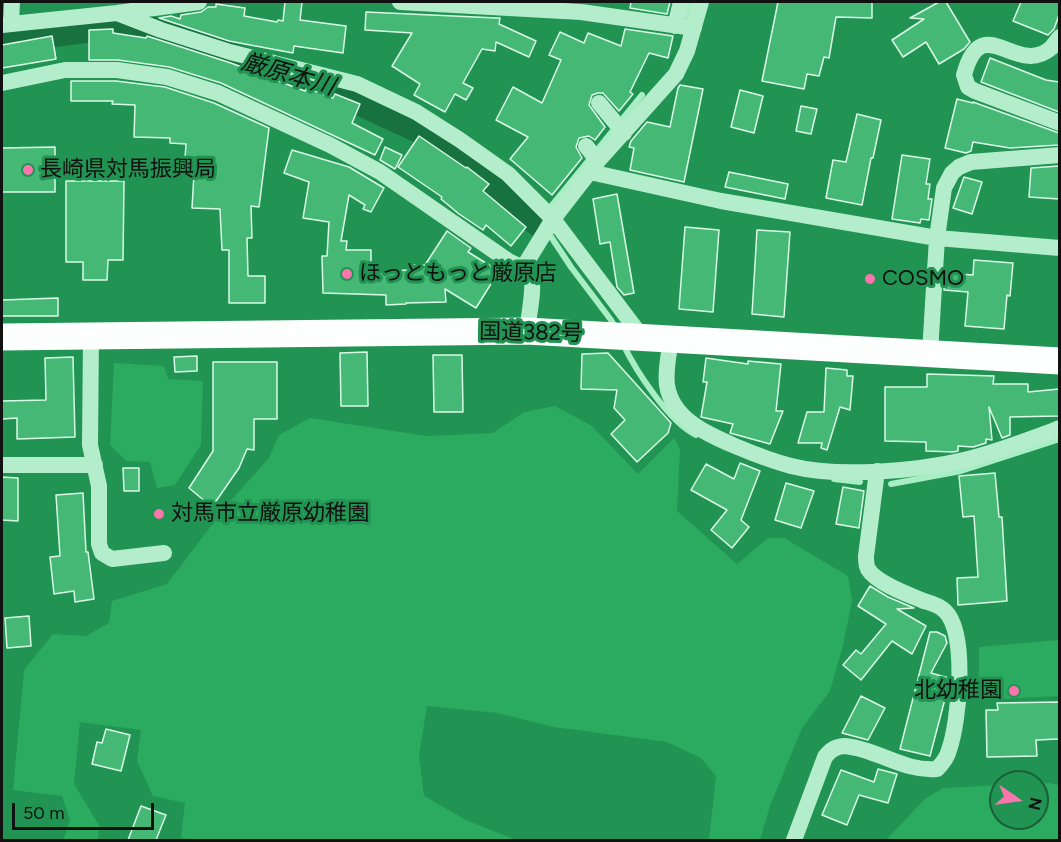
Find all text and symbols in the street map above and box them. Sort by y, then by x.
water label: 厳原本川 [238,48,338,102]
place label: 長崎県対馬振興局 [40,157,216,183]
marker: 長崎県対馬振興局 [21,163,35,177]
place label: ほっともっと厳原店 [359,261,557,287]
place label: COSMO [882,266,964,292]
marker: ほっともっと厳原店 [340,267,354,281]
marker: COSMO [863,272,877,286]
street label: 国道382号 [479,319,583,347]
place label: 対馬市立厳原幼稚園 [171,501,369,527]
marker: 対馬市立厳原幼稚園 [152,507,166,521]
place label: 北幼稚園 [914,678,1002,704]
marker: 北幼稚園 [1007,684,1021,698]
north arrow [989,770,1049,830]
scale bar [15,791,158,829]
text: N [1024,796,1046,812]
text: 50 m [23,802,65,824]

